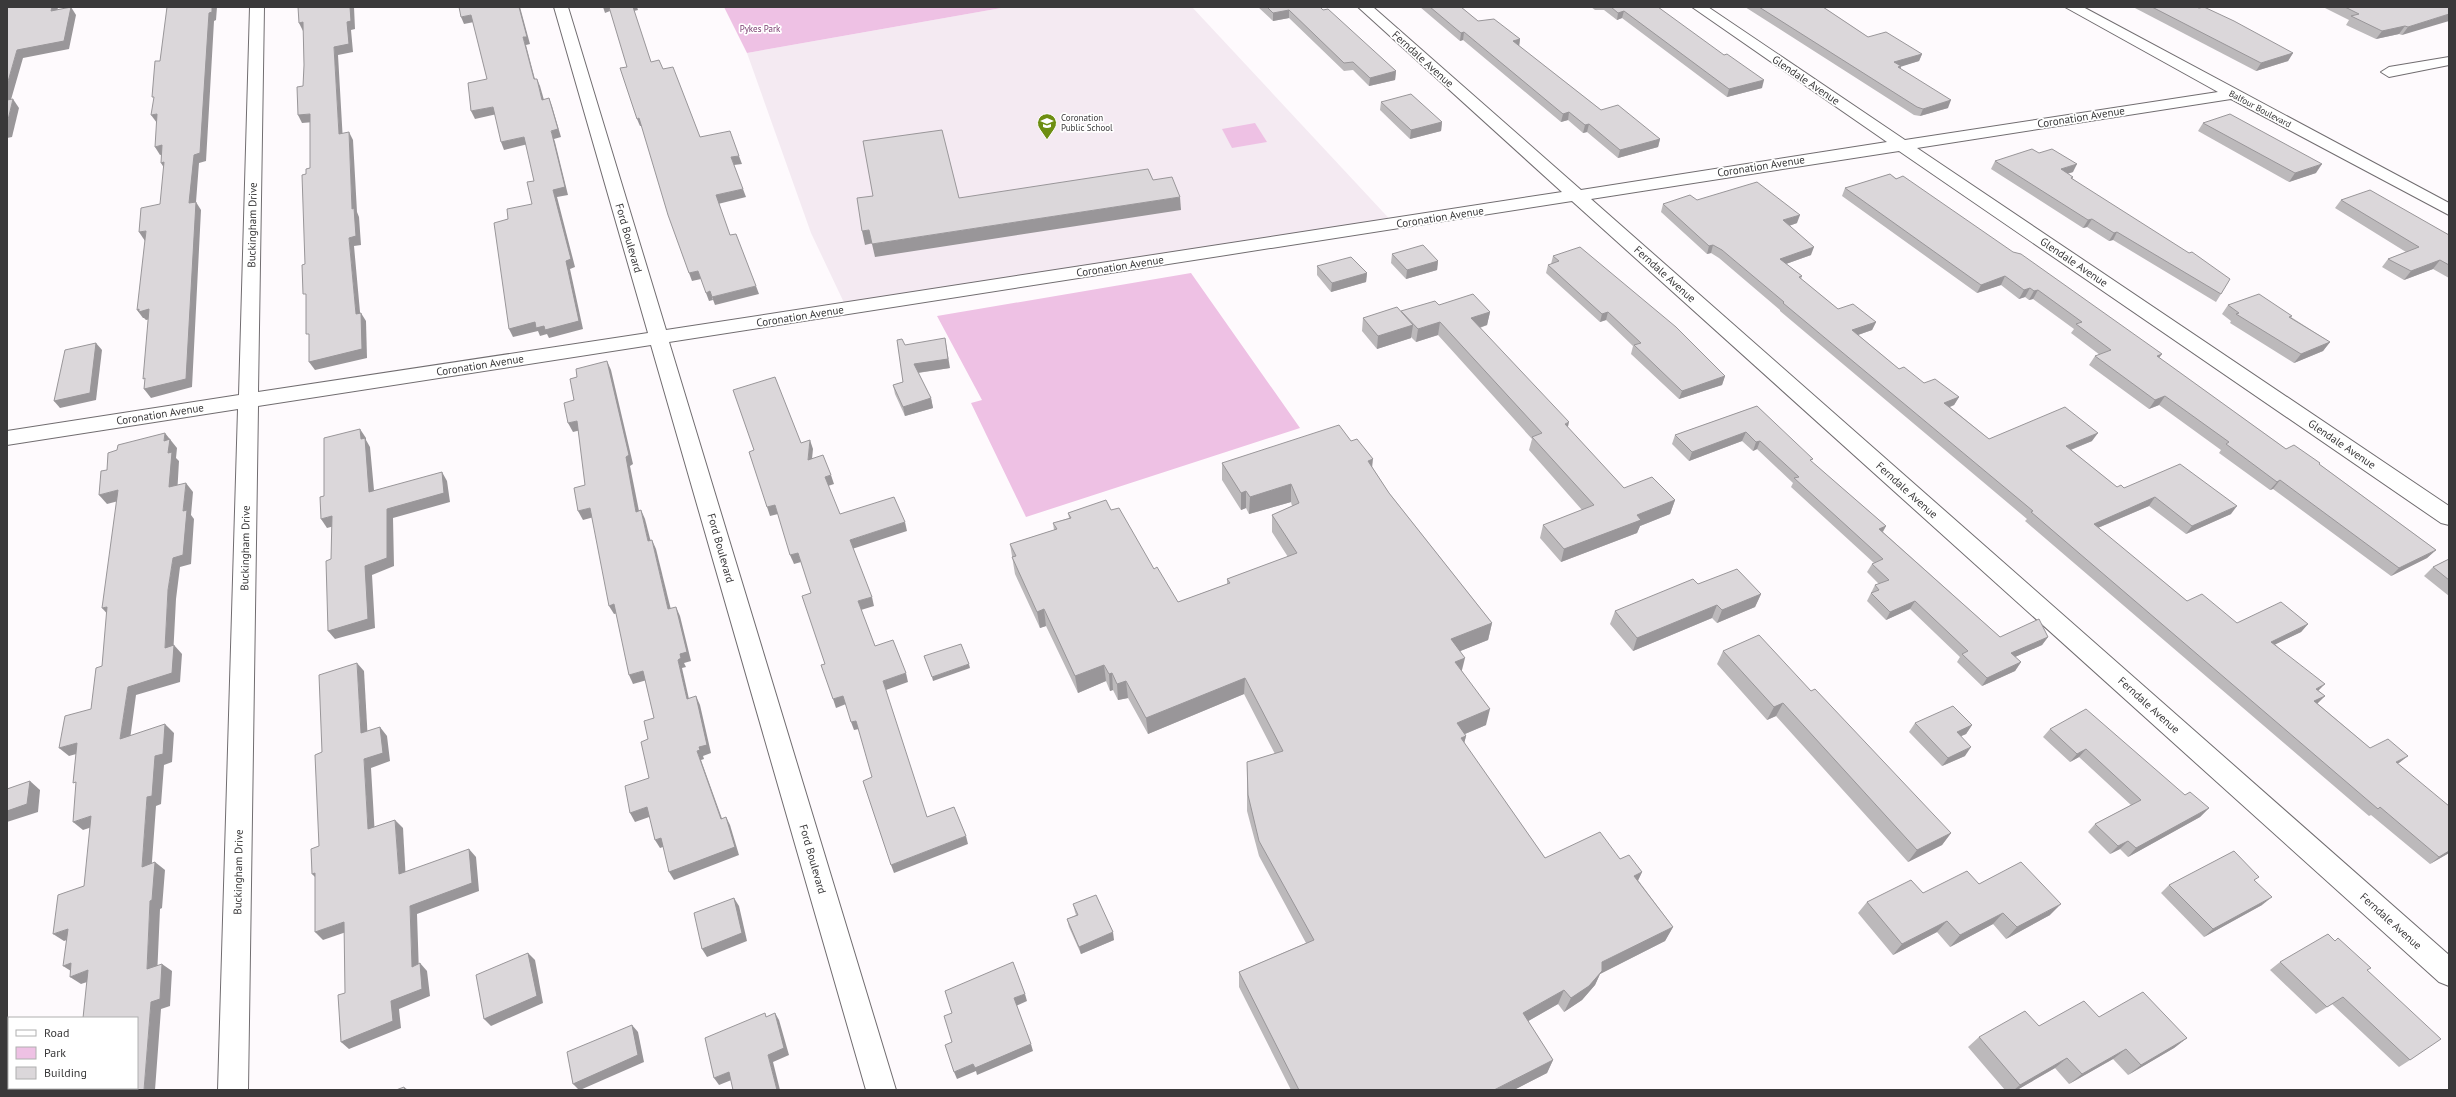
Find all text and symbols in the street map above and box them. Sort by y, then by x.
park label: Pykes Park [740,23,781,34]
street label: Ferndale Avenue [1389,28,1457,91]
street label: Glendale Avenue [1769,52,1843,108]
street label: Balfour Boulevard [2227,88,2293,130]
street label: Coronation Avenue [2036,103,2126,131]
school or university icon: Coronation Public School [1036,112,1058,140]
place label: Coronation Public School [1061,112,1113,133]
street label: Coronation Avenue [1716,152,1806,180]
street label: Buckingham Drive [244,182,260,268]
street label: Ford Boulevard [612,202,646,274]
street label: Coronation Avenue [1395,203,1485,231]
street label: Glendale Avenue [2037,234,2111,290]
street label: Ferndale Avenue [1631,243,1699,306]
street label: Coronation Avenue [1075,252,1165,280]
street label: Coronation Avenue [755,302,845,330]
street label: Coronation Avenue [435,351,525,379]
street label: Coronation Avenue [115,400,205,428]
street label: Glendale Avenue [2305,416,2379,472]
street label: Ferndale Avenue [1873,459,1941,522]
street label: Buckingham Drive [237,505,253,591]
street label: Ford Boulevard [704,512,738,584]
street label: Ferndale Avenue [2115,674,2183,737]
street label: Ford Boulevard [796,823,830,895]
street label: Buckingham Drive [230,829,246,915]
street label: Ferndale Avenue [2357,890,2425,953]
legend [8,1017,138,1089]
text: Road [44,1025,69,1040]
text: Park [44,1045,66,1060]
text: Building [44,1065,87,1080]

